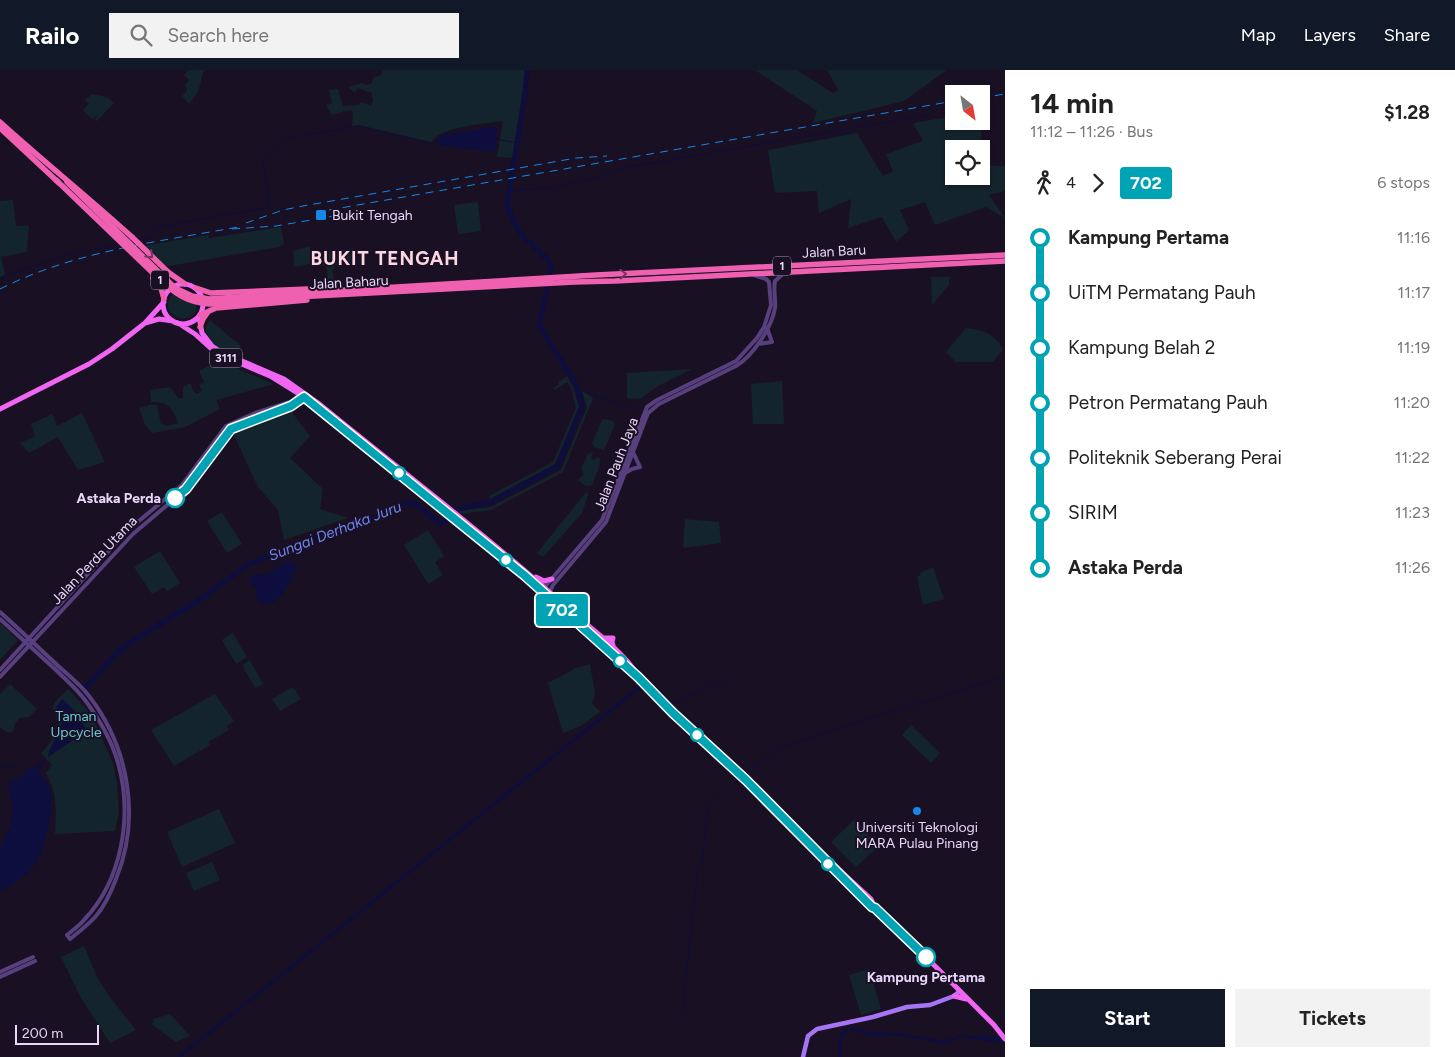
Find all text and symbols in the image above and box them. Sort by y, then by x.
search box [109,13,459,58]
text: Railo [25,21,79,50]
icon: search [127,21,155,49]
text: Search here [167,24,269,47]
text: Map [1241,24,1276,46]
text: Layers [1304,24,1356,46]
text: Share [1384,24,1430,46]
north arrow [945,85,990,130]
map controls [945,85,990,185]
text: 14 min [1030,86,1114,120]
text: $1.28 [1384,101,1430,124]
text: 11:12 – 11:26 · Bus [1030,122,1153,141]
button: locate [945,140,990,185]
icon: walk [1030,169,1058,197]
icon: forward [1084,169,1112,197]
text: 702 [1130,172,1162,194]
text: 4 [1066,173,1076,192]
text: 6 stops [1377,173,1430,192]
place label: Bukit Tengah [332,207,413,224]
marker: Bukit Tengah [314,208,328,222]
text: Kampung Pertama [1068,226,1229,249]
text: 11:16 [1397,228,1430,247]
street label: Jalan Baru [802,241,866,262]
district label: BUKIT TENGAH [310,247,460,270]
one-way arrow [144,249,153,258]
road number: 1 [773,257,791,276]
one-way arrow [619,268,627,279]
road number: 1 [151,270,169,290]
street label: Jalan Baharu [309,272,389,293]
text: UiTM Permatang Pauh [1068,281,1256,304]
text: 11:17 [1398,283,1430,302]
text: Kampung Belah 2 [1068,336,1215,359]
text: 11:19 [1397,338,1430,357]
road number: 3111 [210,348,242,368]
text: Petron Permatang Pauh [1068,391,1268,414]
text: 11:20 [1394,393,1430,412]
street label: Jalan Pauh Jaya [591,415,642,513]
text: Politeknik Seberang Perai [1068,446,1282,469]
text: 11:22 [1395,448,1430,467]
unlabelled marker [392,466,406,480]
marker: Astaka Perda [165,488,185,508]
place label: Astaka Perda [76,490,161,507]
water label: Sungai Derhaka Juru [266,497,404,565]
text: SIRIM [1068,501,1118,524]
text: 11:23 [1395,503,1430,522]
street label: Jalan Perda Utama [48,513,141,608]
unlabelled marker [499,553,513,567]
text: Astaka Perda [1068,556,1183,579]
text: 11:26 [1395,558,1430,577]
line badge: 702 [533,594,591,626]
text: 702 [546,599,578,621]
unlabelled marker [613,654,627,668]
park label: Taman Upcycle [50,708,102,741]
unlabelled marker [690,728,704,742]
marker: Universiti Teknologi MARA Pulau Pinang [911,805,923,817]
place label: Universiti Teknologi MARA Pulau Pinang [856,819,978,852]
unlabelled marker [821,857,835,871]
marker: Kampung Pertama [916,947,936,967]
place label: Kampung Pertama [867,969,985,986]
button: Start [1030,989,1225,1047]
button: Tickets [1235,989,1430,1047]
scale bar [15,1022,99,1045]
text: 200 m [22,1025,63,1042]

